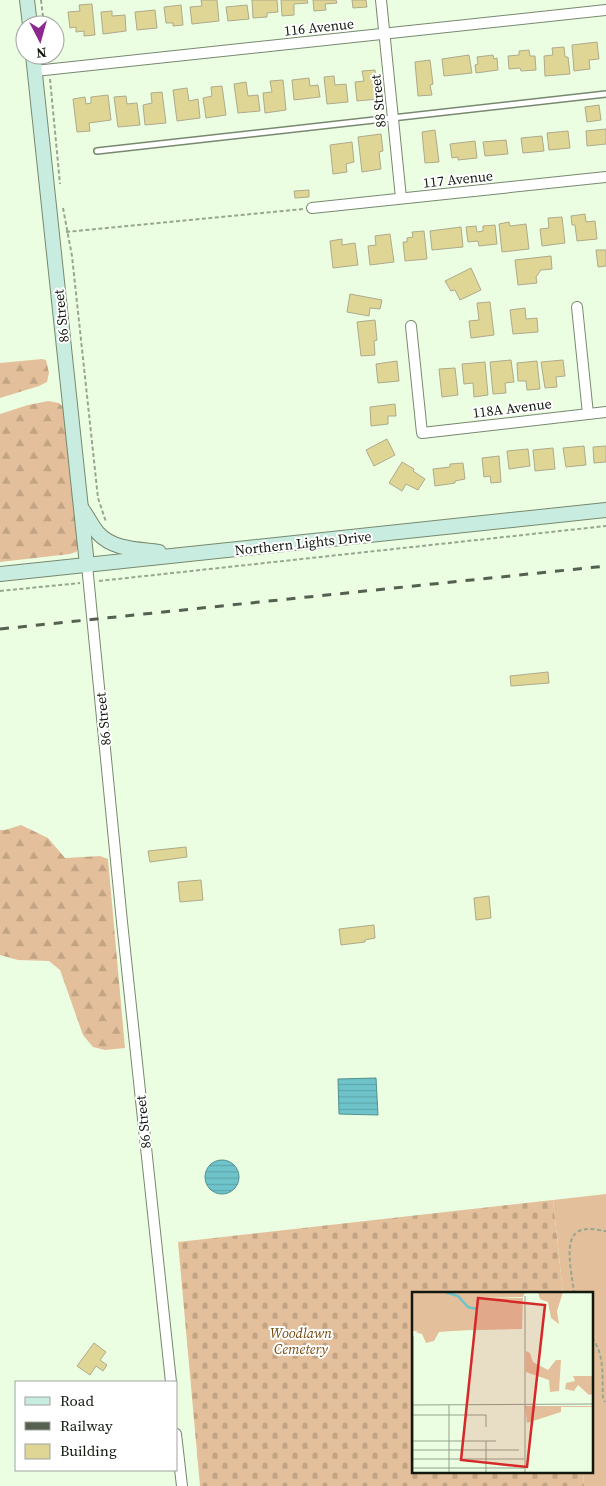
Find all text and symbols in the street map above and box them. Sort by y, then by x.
street label: 116 Avenue [283,13,355,41]
north arrow [15,15,65,65]
text: N [35,42,47,63]
street label: 88 Street [365,73,391,129]
street label: 117 Avenue [422,165,494,193]
street label: 86 Street [48,288,74,344]
street label: 118A Avenue [471,393,553,423]
street label: Northern Lights Drive [234,526,372,560]
street label: 86 Street [90,691,116,747]
street label: 86 Street [130,1094,156,1150]
inset map [412,1292,594,1474]
park label: Woodlawn Cemetery [270,1323,332,1359]
legend [15,1381,178,1471]
text: Road [60,1390,94,1411]
text: Railway [60,1415,113,1436]
text: Building [60,1440,117,1461]

